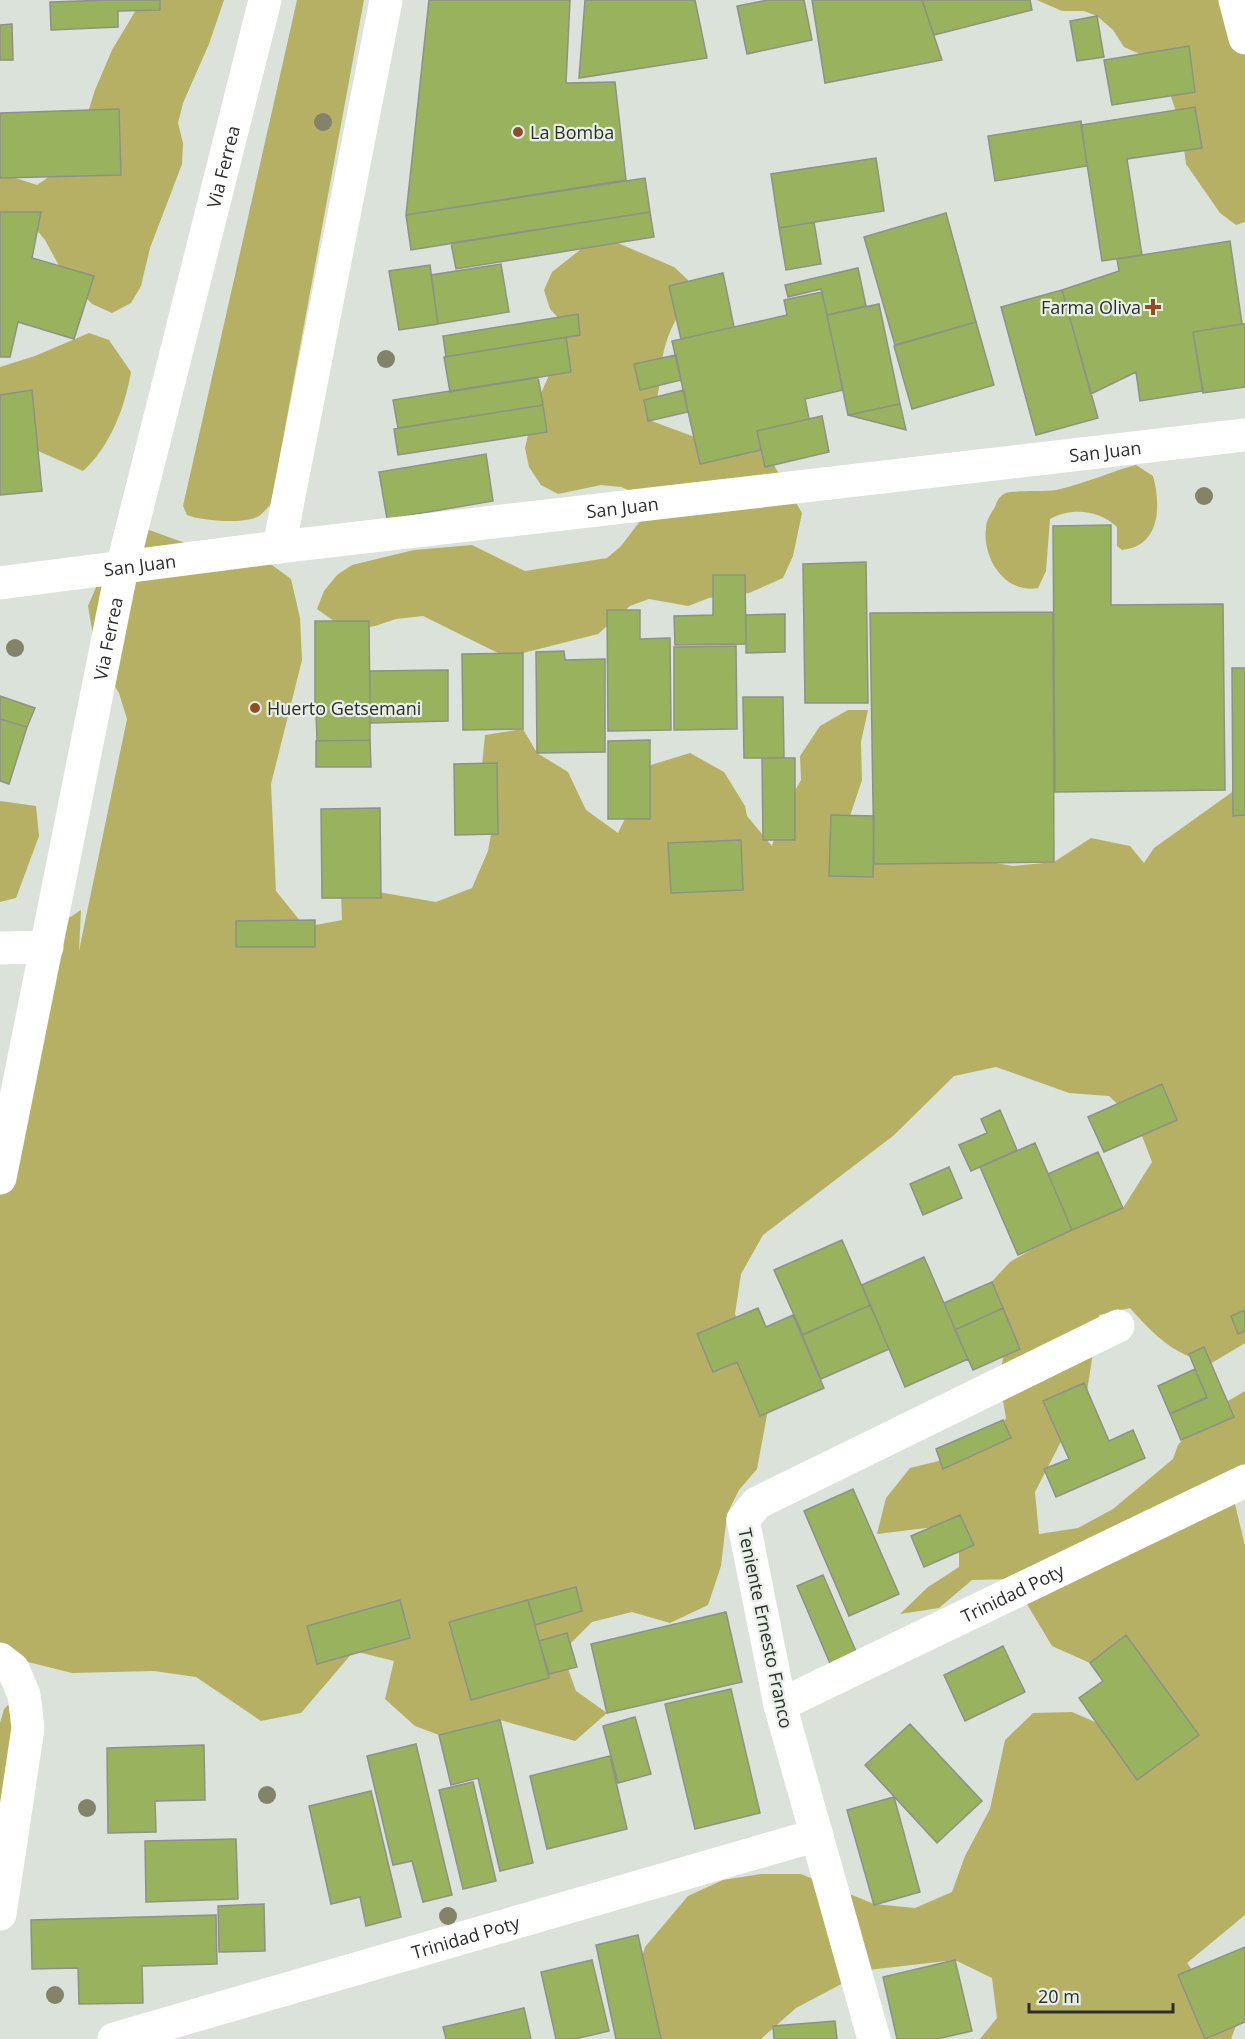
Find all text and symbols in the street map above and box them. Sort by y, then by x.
place label: La Bomba [530,120,614,144]
street label: Via Ferrea [201,123,245,210]
marker: La Bomba [511,125,525,139]
place label: Farma Oliva [1041,295,1141,319]
marker: Farma Oliva [1146,300,1160,314]
street label: San Juan [1068,435,1143,467]
street label: San Juan [585,491,660,523]
street label: San Juan [102,548,177,582]
street label: Via Ferrea [88,595,128,682]
place label: Huerto Getsemani [267,696,421,720]
marker: Huerto Getsemani [248,701,262,715]
street label: Teniente Ernesto Franco [733,1526,799,1730]
street label: Trinidad Poty [957,1558,1069,1628]
street label: Trinidad Poty [409,1910,523,1964]
scale bar [1029,1976,1173,2014]
text: 20 m [1038,1984,1080,2008]

